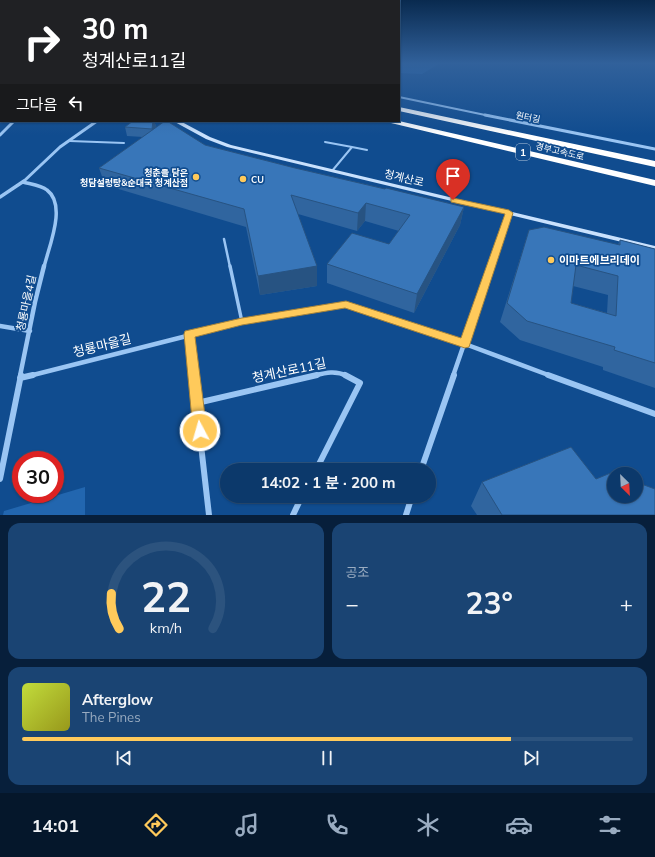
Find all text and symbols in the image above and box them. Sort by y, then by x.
text: 30 m [82,11,148,46]
icon: right [16,16,68,68]
text: 청계산로11길 [82,49,186,72]
icon: left [65,92,87,114]
text: 그다음 [16,95,57,114]
street label: 원터길 [515,109,541,125]
street label: 경부고속도로 [535,140,585,162]
road number: 1 [516,144,530,160]
pin [436,159,470,200]
icon: arrive [442,165,464,187]
place label: 청춘을 담은 청담설렁탕&순대국 청계산점 [80,167,188,188]
street label: 청계산로 [383,167,425,189]
marker: 청춘을 담은 청담설렁탕&순대국 청계산점 [191,172,201,182]
marker: CU [238,174,248,184]
place label: CU [251,174,264,185]
place label: 이마트에브리데이 [559,253,640,267]
marker: 이마트에브리데이 [546,255,556,265]
street label: 청룡마을4길 [13,274,39,332]
street label: 청룡마을길 [71,330,133,360]
street label: 청계산로11길 [250,354,328,386]
position arrow [179,410,221,452]
speed limit sign: 30 [12,451,64,503]
north arrow [607,467,643,503]
map controls [607,467,643,503]
text: 14:02 · 1 분 · 200 m [260,473,396,492]
text: 공조 [346,564,369,580]
text: 22 [141,570,191,622]
text: 23° [466,584,513,622]
text: − [346,590,359,618]
text: + [620,590,633,618]
text: km/h [150,619,182,637]
text: Afterglow [82,690,153,709]
text: The Pines [82,709,141,725]
icon: previous [113,747,135,769]
icon: pause [316,747,338,769]
icon: next [520,747,542,769]
icon: directions [142,811,170,839]
icon: music [233,811,261,839]
icon: phone [323,811,351,839]
icon: climate [414,811,442,839]
icon: car [505,811,533,839]
icon: filters [596,811,624,839]
text: 14:01 [31,814,79,837]

